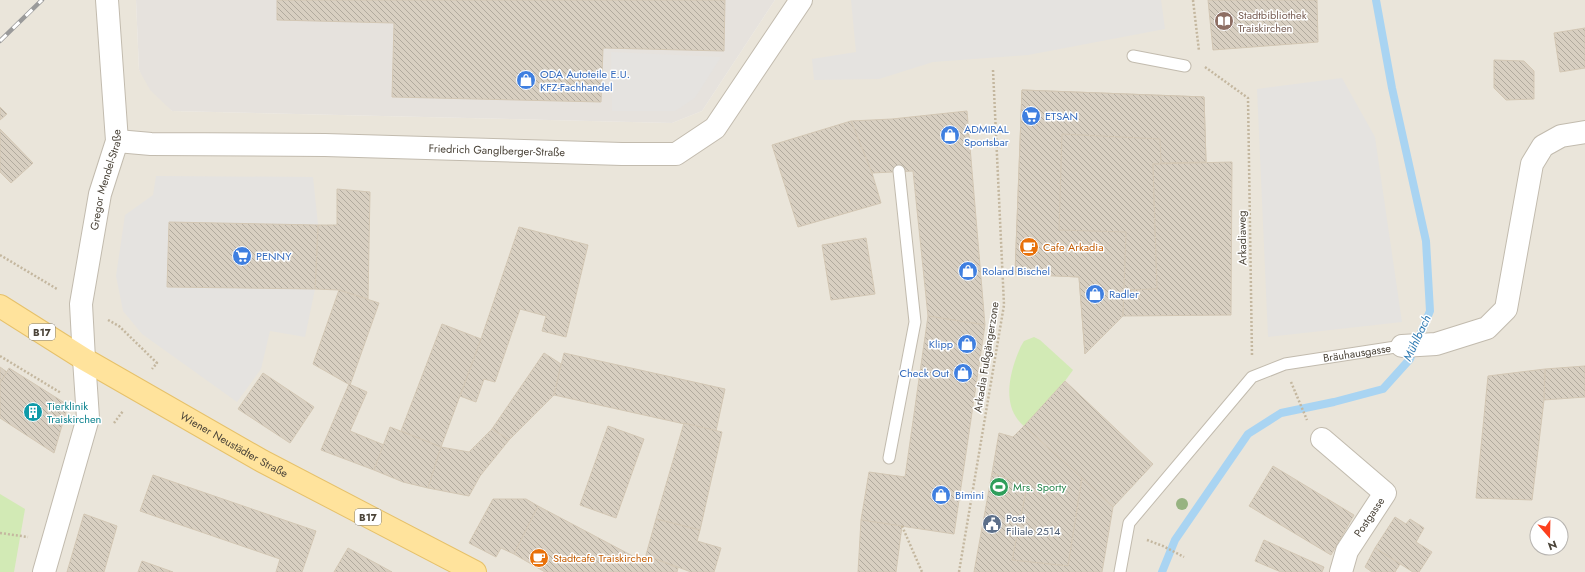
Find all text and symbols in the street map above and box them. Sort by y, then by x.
place label: Stadtbibliothek Traiskirchen [1238,7,1307,36]
library icon: Stadtbibliothek Traiskirchen [1213,10,1235,32]
place label: ODA Autoteile E.U. KFZ-Fachhandel [540,66,630,95]
shop icon: ODA Autoteile E.U. KFZ-Fachhandel [515,69,537,91]
supermarket icon: ETSAN [1020,105,1042,127]
place label: ETSAN [1045,108,1078,124]
place label: ADMIRAL Sportsbar [964,121,1009,150]
shop icon: ADMIRAL Sportsbar [939,124,961,146]
street label: Gregor Mendel-Straße [86,128,125,232]
street label: Friedrich Ganglberger-Straße [428,140,566,160]
street label: Arkadiaweg [1234,210,1250,266]
cafe icon: Cafe Arkadia [1018,236,1040,258]
place label: Cafe Arkadia [1043,239,1104,255]
supermarket icon: PENNY [231,245,253,267]
place label: PENNY [256,248,292,264]
shop icon: Roland Bischel [957,260,979,282]
place label: Roland Bischel [982,263,1050,279]
shop icon: Radler [1084,283,1106,305]
place label: Radler [1109,286,1139,302]
street label: Arkadia Fußgängerzone [969,300,1003,414]
water label: Mühlbach [1398,312,1436,364]
road number: B17 [29,324,55,340]
shop icon: Klipp [956,333,978,355]
place label: Klipp [929,336,953,352]
street label: Bräuhausgasse [1322,340,1392,366]
shop icon: Check Out [952,362,974,384]
place label: Check Out [900,365,949,381]
place label: Tierklinik Traiskirchen [47,398,101,427]
building icon: Tierklinik Traiskirchen [22,401,44,423]
street label: Wiener Neustädter Straße [177,408,291,481]
sports icon: Mrs. Sporty [988,476,1010,498]
place label: Mrs. Sporty [1013,479,1066,495]
shop icon: Bimini [930,484,952,506]
place label: Bimini [955,487,984,503]
street label: Postgasse [1350,494,1388,540]
road number: B17 [355,509,381,525]
place label: Post Filiale 2514 [1006,510,1061,539]
public building icon: Post Filiale 2514 [981,513,1003,535]
north arrow [1529,516,1569,556]
text: N [1546,536,1559,554]
cafe icon: Stadtcafe Traiskirchen [528,547,550,569]
place label: Stadtcafe Traiskirchen [553,550,653,566]

